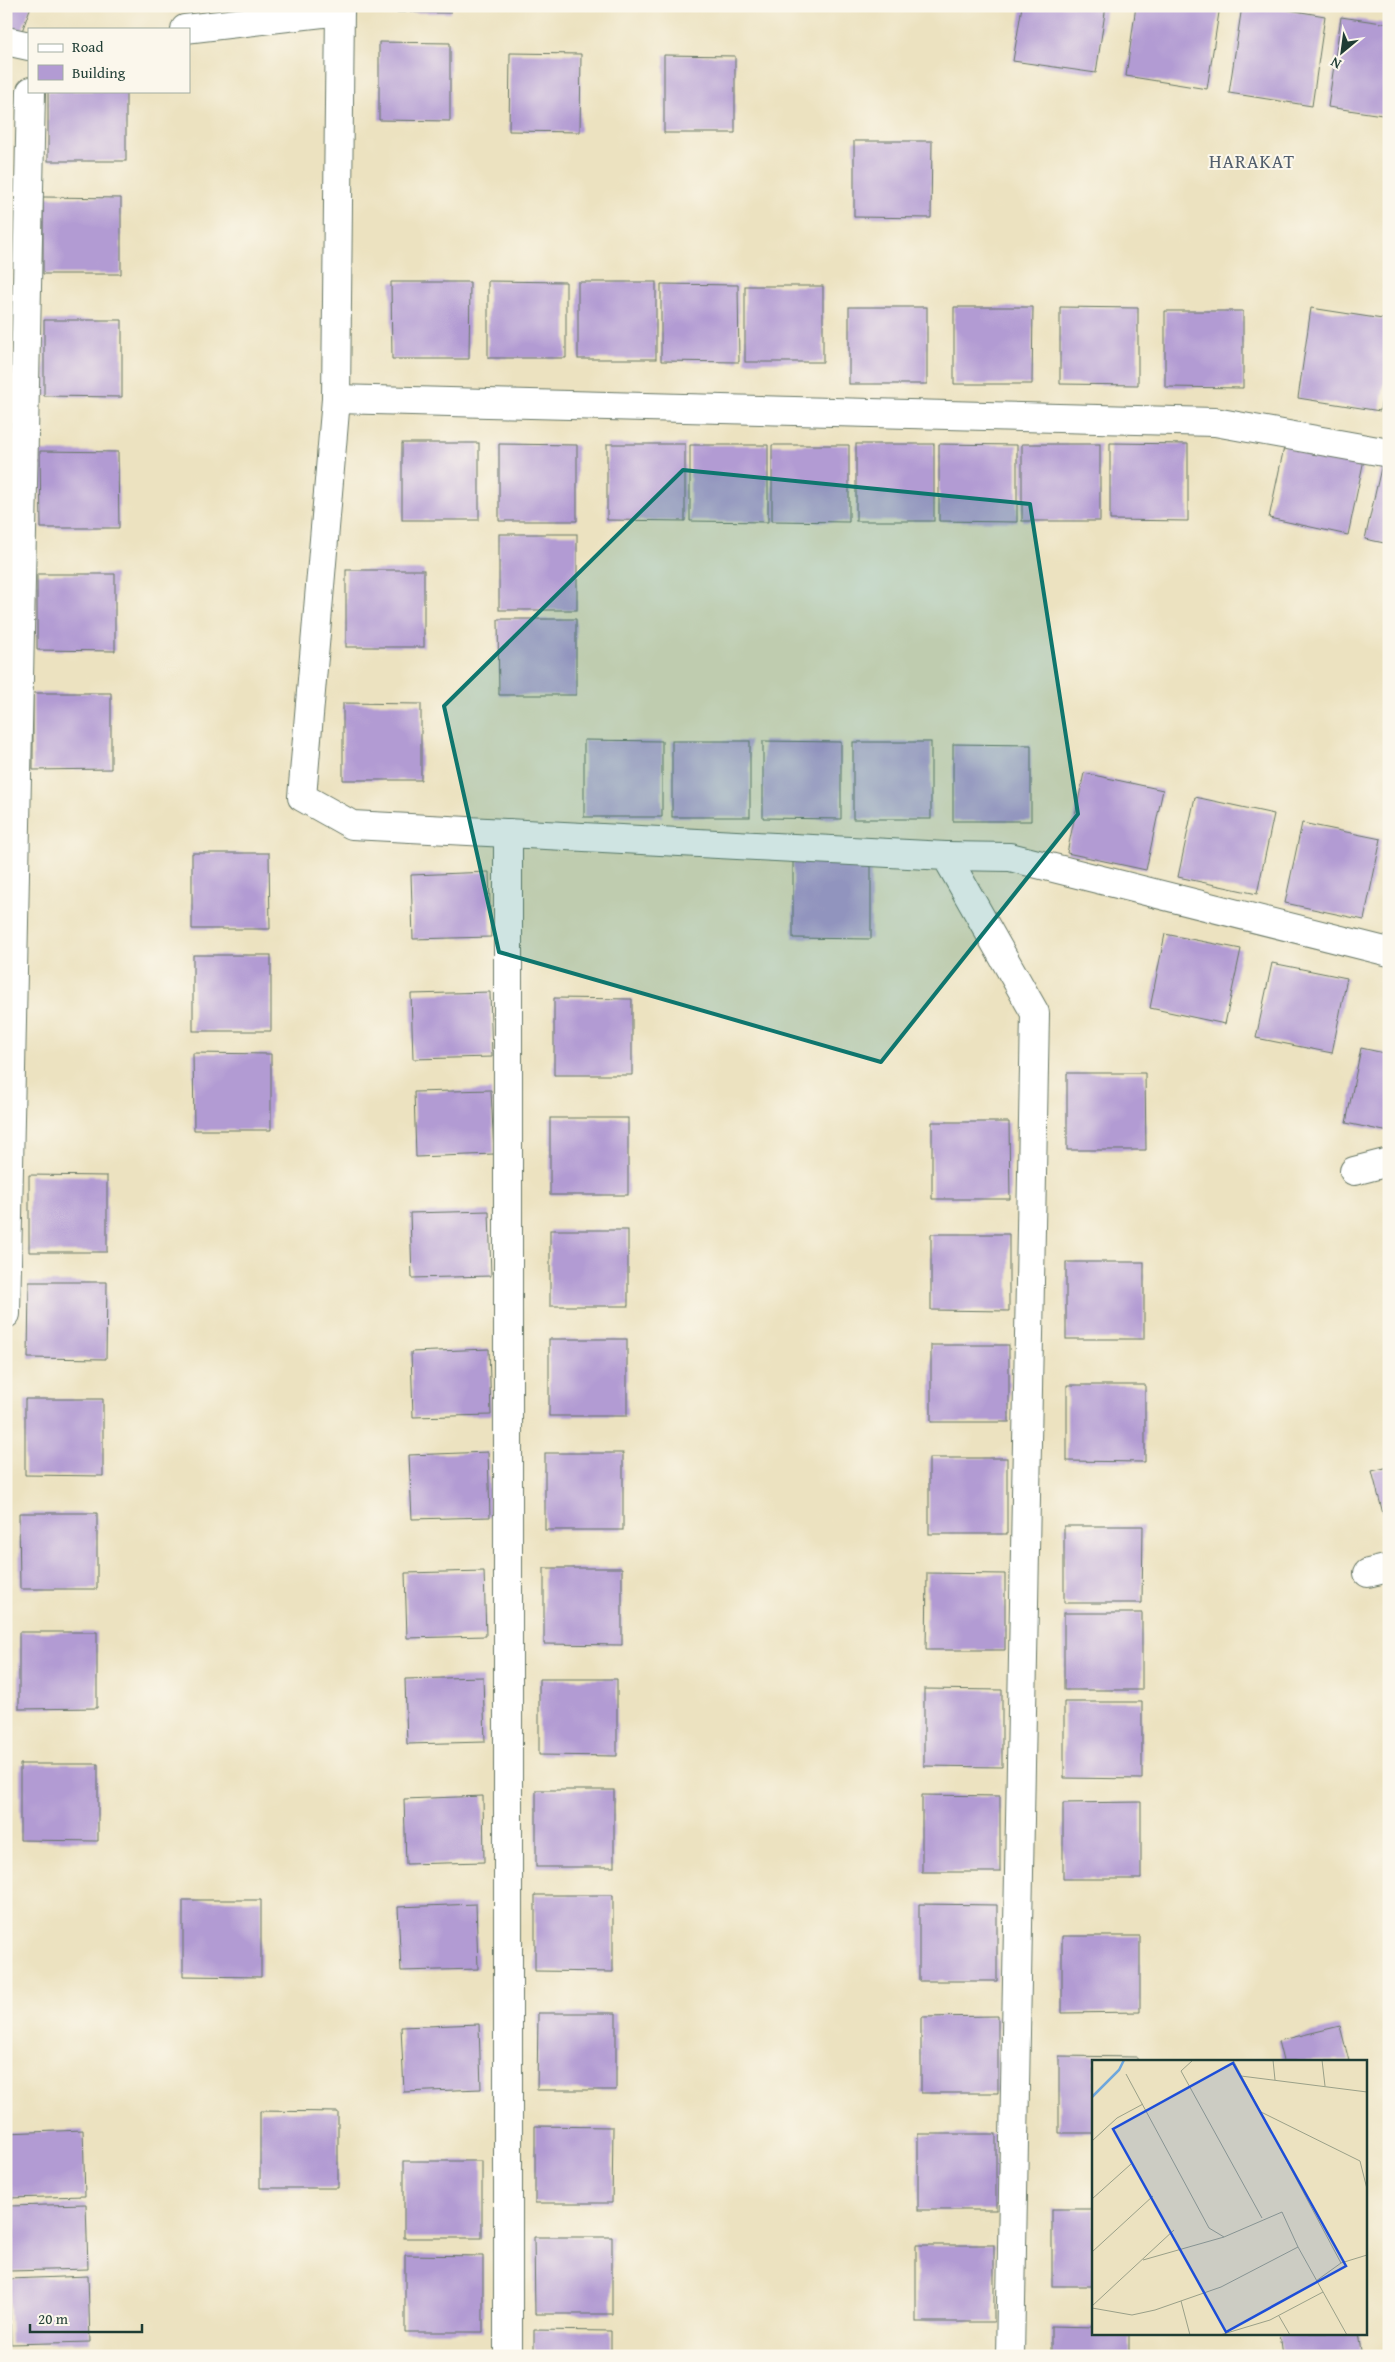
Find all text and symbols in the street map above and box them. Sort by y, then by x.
legend [28,28,190,92]
north arrow [1318,28,1368,78]
text: Road [72,36,103,57]
text: N [1326,52,1345,74]
text: Building [72,62,126,83]
district label: HARAKAT [1209,147,1295,175]
inset map [1092,2060,1368,2334]
scale bar [30,2302,142,2334]
text: 20 m [38,2308,69,2329]

